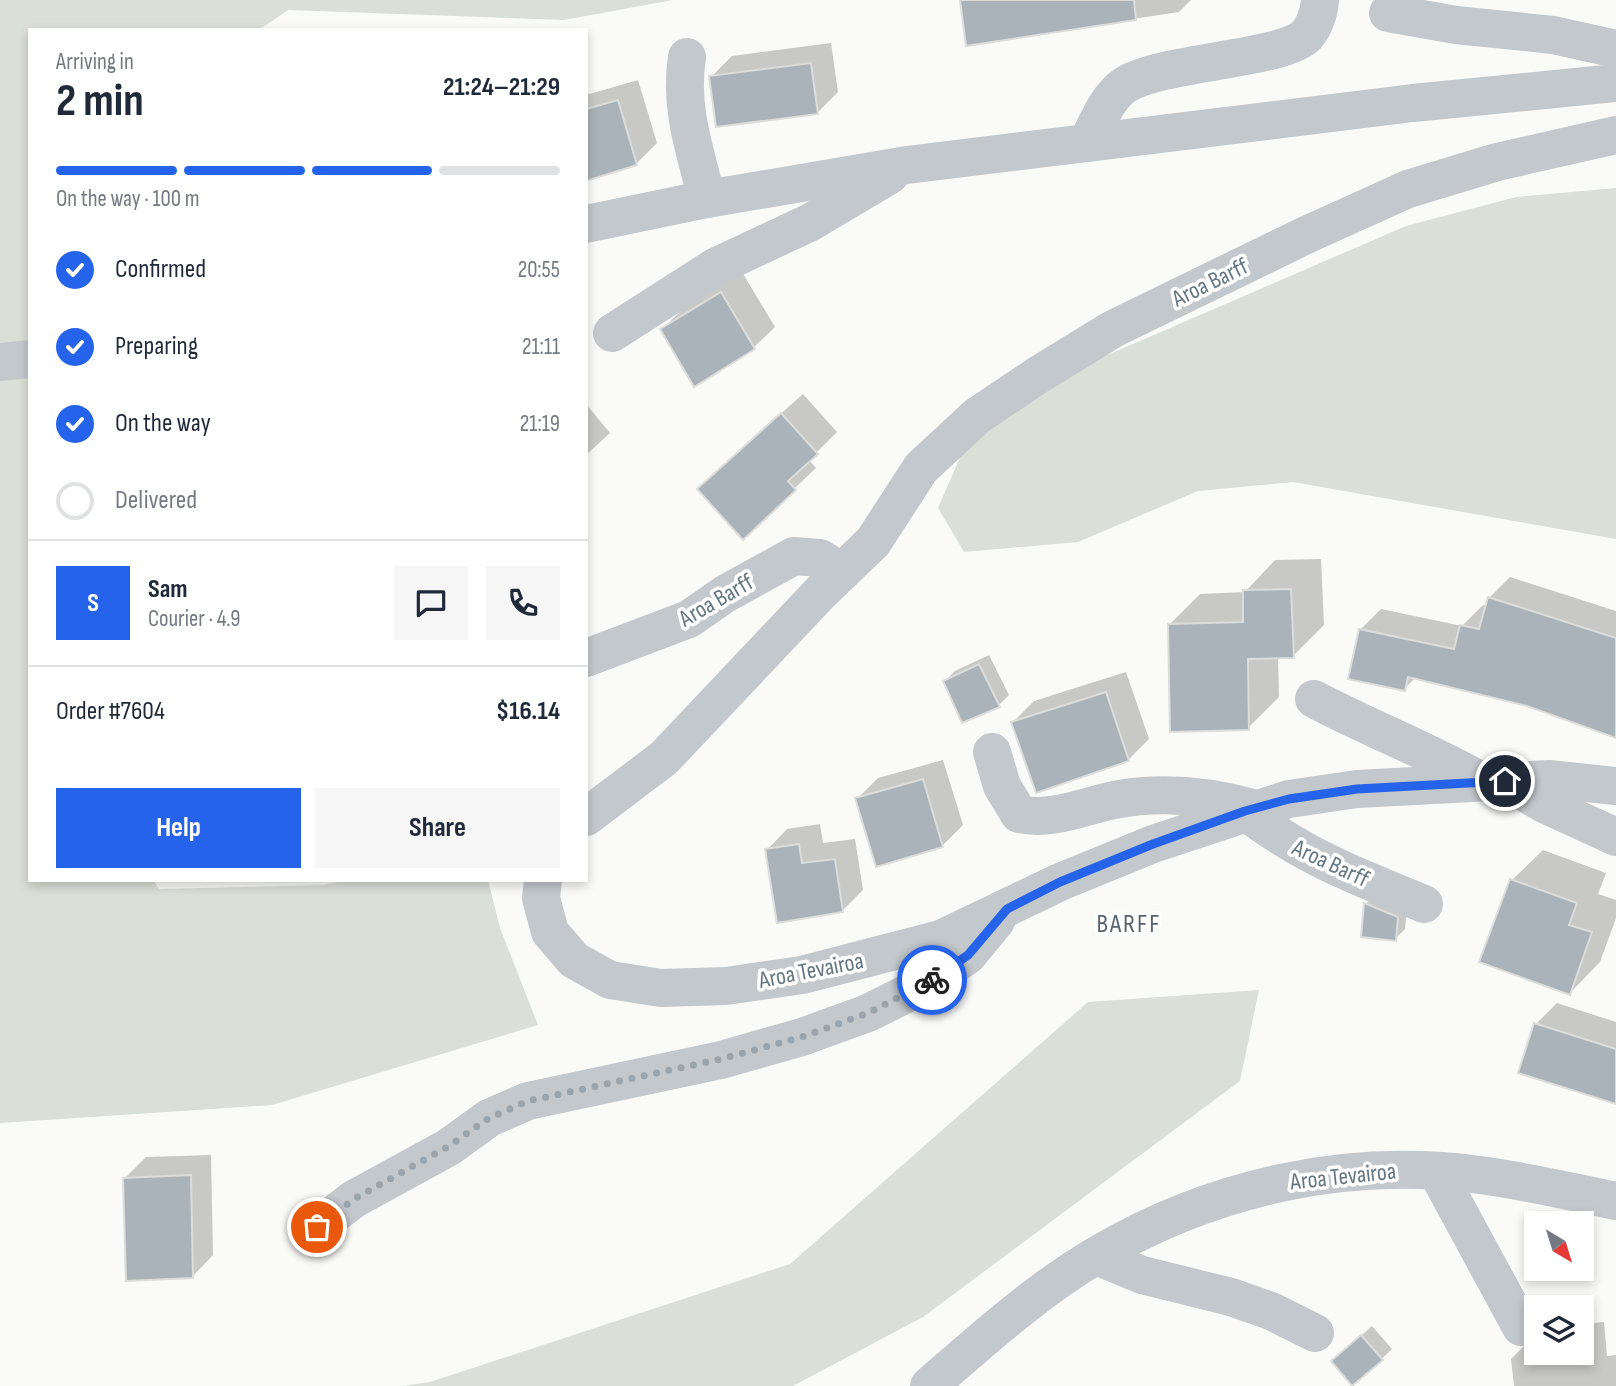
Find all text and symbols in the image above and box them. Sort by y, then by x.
text: Arriving in [56,48,134,76]
text: 21:24–21:29 [443,72,560,103]
text: 2 min [56,74,144,129]
text: On the way · 100 m [56,185,200,213]
icon: check [56,251,94,289]
street label: Aroa Barff [1166,252,1253,314]
text: Confirmed [115,254,206,285]
text: 20:55 [518,256,560,284]
icon: check [56,328,94,366]
text: Preparing [115,331,198,362]
text: 21:11 [522,333,560,361]
icon: check [56,405,94,443]
text: On the way [115,408,211,439]
text: 21:19 [520,410,560,438]
text: Delivered [115,485,197,516]
button: chat [394,566,468,640]
button: phone [486,566,560,640]
street label: Aroa Barff [673,567,759,634]
text: Sam [148,574,188,605]
text: S [87,588,99,619]
text: Courier · 4.9 [148,605,240,633]
text: Order #7604 [56,696,165,727]
text: $16.14 [496,696,560,727]
pin [1475,751,1535,811]
icon: home [1486,762,1524,800]
button: Help [56,788,301,868]
button: Share [315,788,560,868]
street label: Aroa Barff [1287,833,1374,894]
district label: BARFF [1096,909,1162,940]
courier [897,945,967,1015]
street label: Aroa Tevairoa [755,946,866,995]
icon: bike [913,961,951,999]
street label: Aroa Tevairoa [1288,1157,1397,1197]
pin [287,1197,347,1257]
icon: bag [298,1208,336,1246]
north arrow [1524,1211,1594,1281]
map controls [1524,1211,1594,1365]
button: layers [1524,1295,1594,1365]

